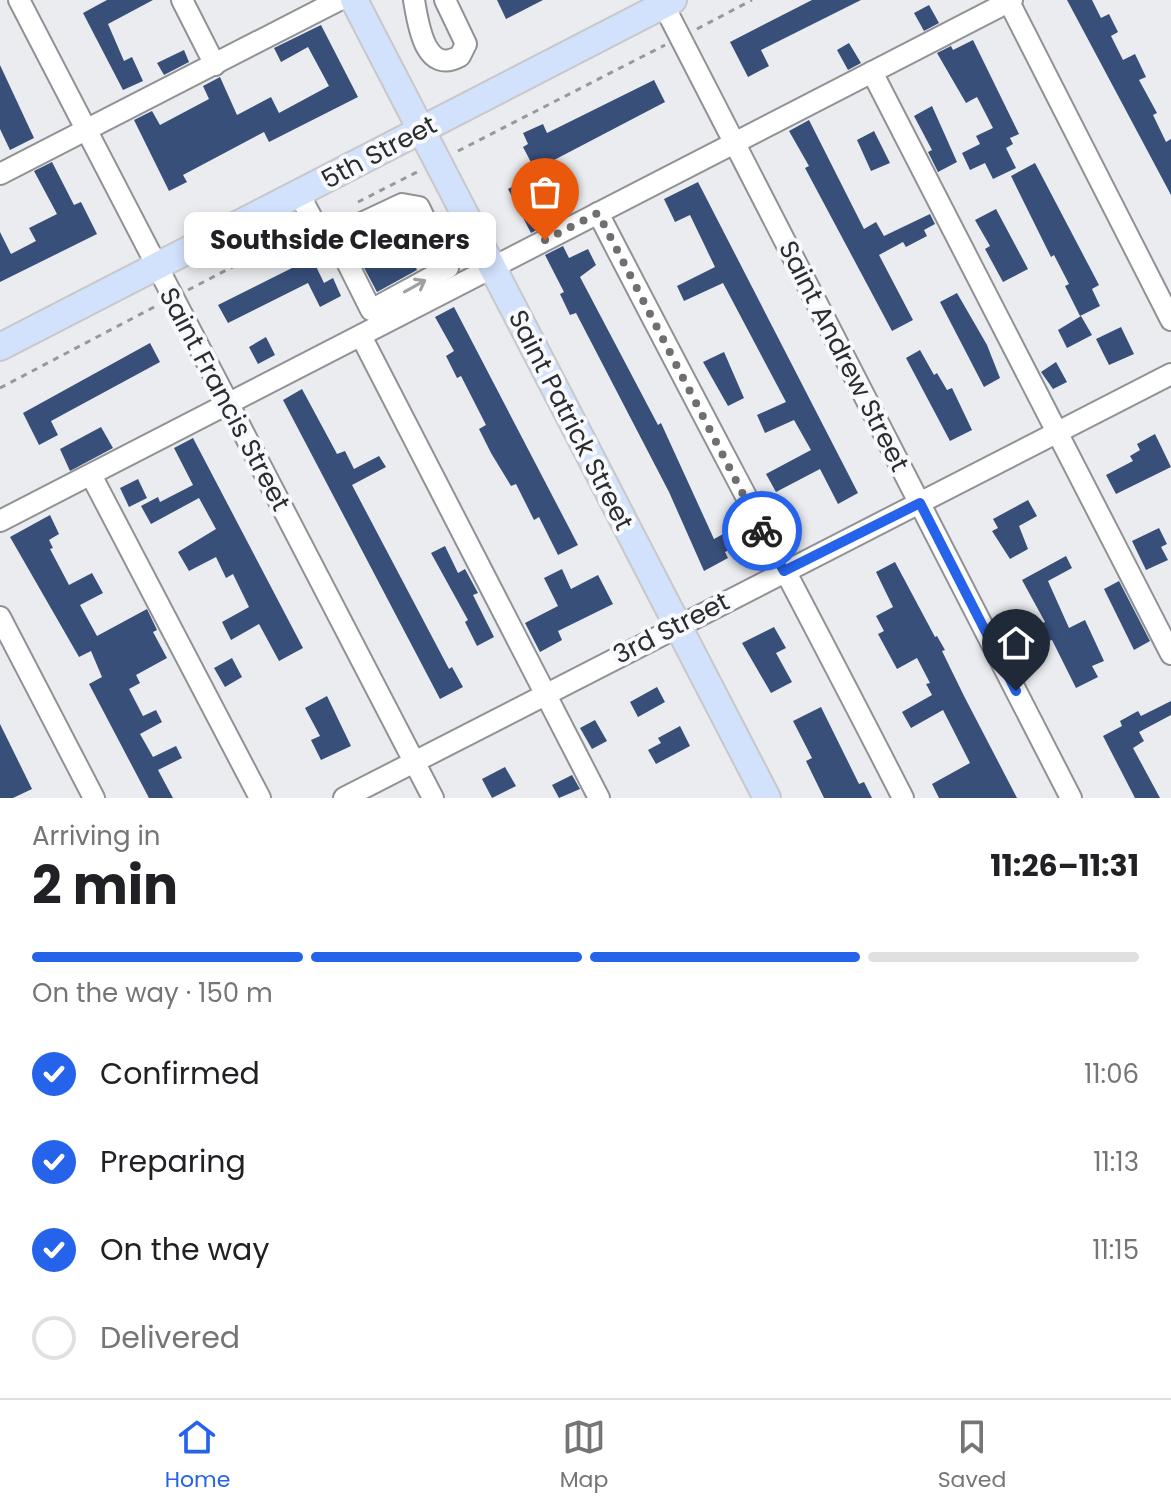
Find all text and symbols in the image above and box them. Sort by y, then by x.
street label: 5th Street [315,107,443,197]
pin [511,158,579,240]
icon: bag [523,170,567,214]
callout: Southside Cleaners [185,212,497,268]
text: Southside Cleaners [210,222,470,258]
street label: Saint Andrew Street [770,235,918,477]
one-way arrow [403,277,427,293]
street label: Saint Francis Street [151,281,299,517]
street label: Saint Patrick Street [500,304,642,536]
courier [722,491,802,571]
icon: bike [740,509,784,553]
street label: 3rd Street [607,583,735,673]
pin [982,609,1050,691]
icon: home [994,621,1038,665]
text: Arriving in [32,818,161,854]
text: 11:26–11:31 [990,844,1139,887]
text: 2 min [32,849,178,922]
text: On the way · 150 m [32,975,273,1011]
icon: check [32,1052,76,1096]
text: Confirmed [100,1052,260,1095]
text: 11:06 [1084,1056,1139,1092]
icon: check [32,1140,76,1184]
text: Preparing [100,1140,246,1183]
text: 11:13 [1093,1144,1139,1180]
icon: check [32,1228,76,1272]
text: On the way [100,1228,269,1271]
text: 11:15 [1092,1232,1139,1268]
text: Delivered [100,1316,240,1359]
tab: Home [165,1415,230,1496]
tab: Map [560,1415,608,1496]
tab: Saved [938,1415,1006,1496]

